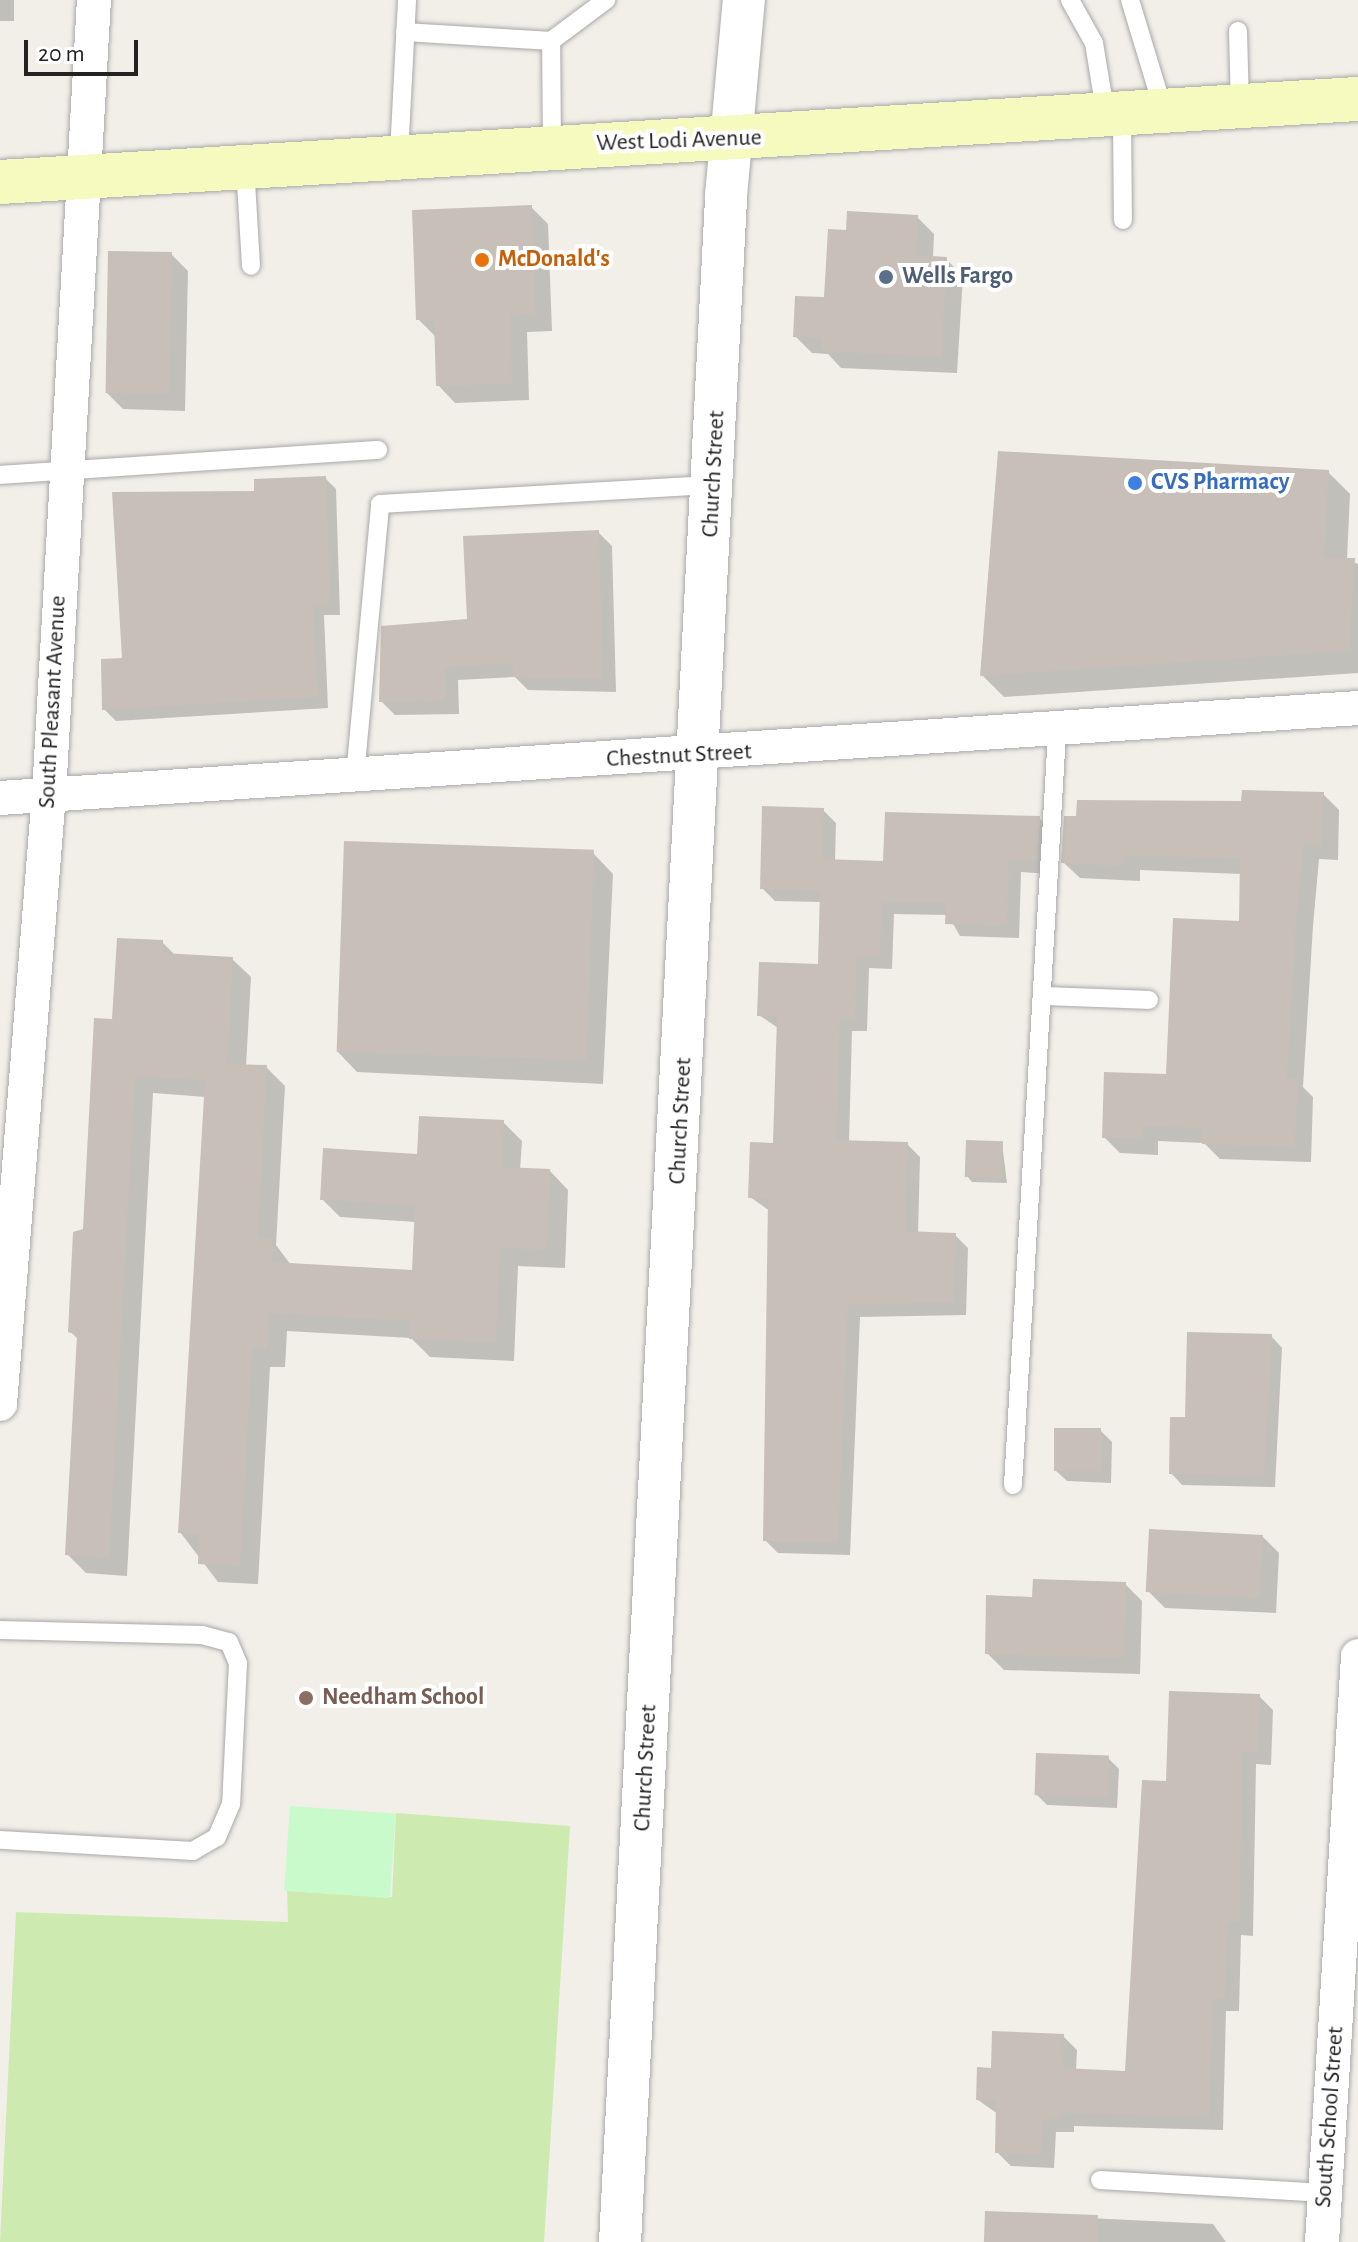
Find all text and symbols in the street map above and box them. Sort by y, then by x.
scale bar [28,24,142,74]
text: 20 m [38,42,85,66]
street label: West Lodi Avenue [596,124,762,158]
place label: McDonald's [498,246,610,274]
marker: McDonald's [473,251,491,269]
place label: Wells Fargo [902,263,1013,291]
marker: Wells Fargo [877,268,895,286]
street label: Church Street [696,410,732,538]
place label: CVS Pharmacy [1151,469,1289,497]
marker: CVS Pharmacy [1126,474,1144,492]
street label: South Pleasant Avenue [33,595,73,809]
street label: Chestnut Street [606,738,752,774]
street label: Church Street [663,1057,699,1185]
place label: Needham School [322,1684,484,1712]
marker: Needham School [297,1689,315,1707]
street label: Church Street [628,1704,664,1832]
street label: South School Street [1309,2025,1351,2209]

